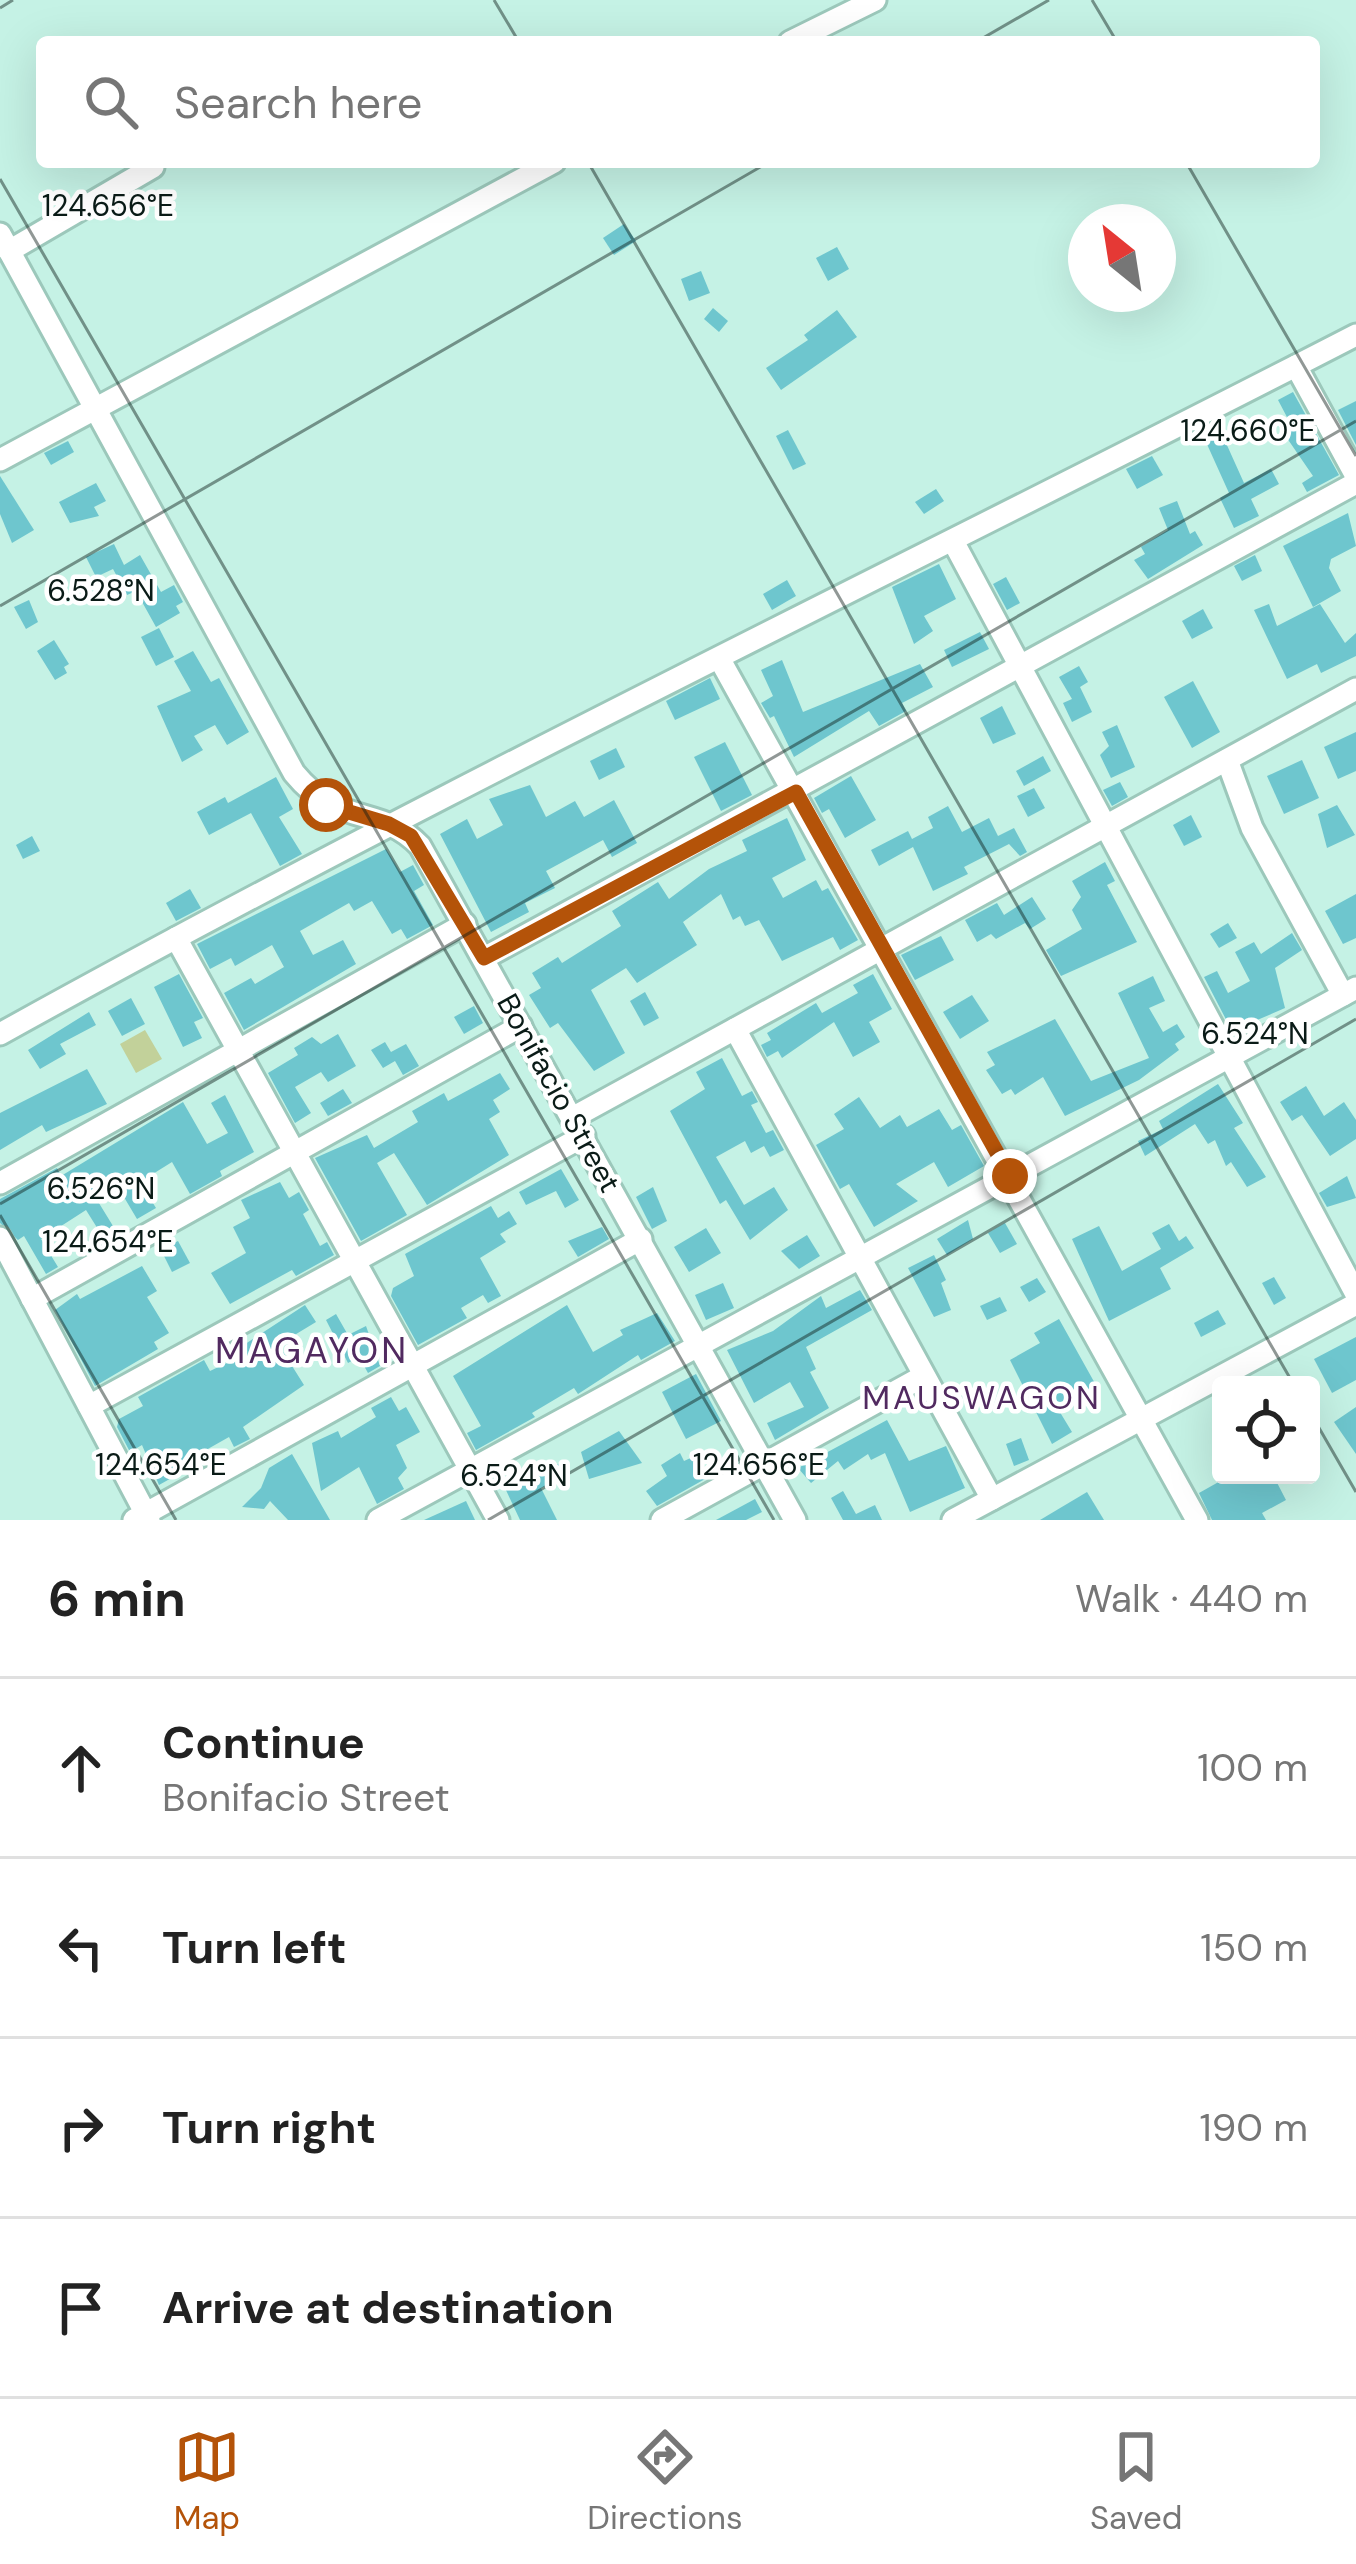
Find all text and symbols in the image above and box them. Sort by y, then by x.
search box [36,36,1320,168]
icon: search [78,69,144,135]
text: Search here [174,73,422,132]
text: 124.656°E [42,186,174,225]
north arrow [1068,204,1176,312]
text: 124.660°E [1181,411,1315,450]
text: 6.528°N [47,571,155,610]
route start [299,778,353,832]
street label: Bonifacio Street [488,987,630,1199]
text: 6.524°N [1201,1014,1309,1053]
route end [983,1149,1037,1203]
text: 6.526°N [47,1169,155,1208]
text: 124.654°E [42,1222,174,1261]
district label: MAGAYON [215,1327,409,1374]
district label: MAUSWAGON [862,1376,1102,1419]
map controls [1212,1376,1320,1484]
button: locate [1212,1376,1320,1484]
text: 124.654°E [95,1445,227,1484]
text: 124.656°E [693,1445,825,1484]
text: 6.524°N [460,1456,568,1495]
text: 6 min [48,1565,186,1632]
text: Walk · 440 m [1075,1573,1308,1624]
text: Continue [162,1713,365,1772]
icon: ahead [48,1735,114,1801]
text: 100 m [1197,1742,1308,1793]
text: Bonifacio Street [162,1772,450,1823]
icon: left [48,1915,114,1981]
text: Turn left [162,1918,346,1977]
text: 150 m [1200,1922,1308,1973]
icon: right [48,2095,114,2161]
text: Turn right [162,2098,376,2157]
text: 190 m [1200,2102,1308,2153]
icon: arrive [48,2275,114,2341]
text: Arrive at destination [162,2278,614,2337]
tab: Map [174,2424,240,2539]
tab: Directions [587,2424,743,2539]
tab: Saved [1090,2424,1182,2539]

